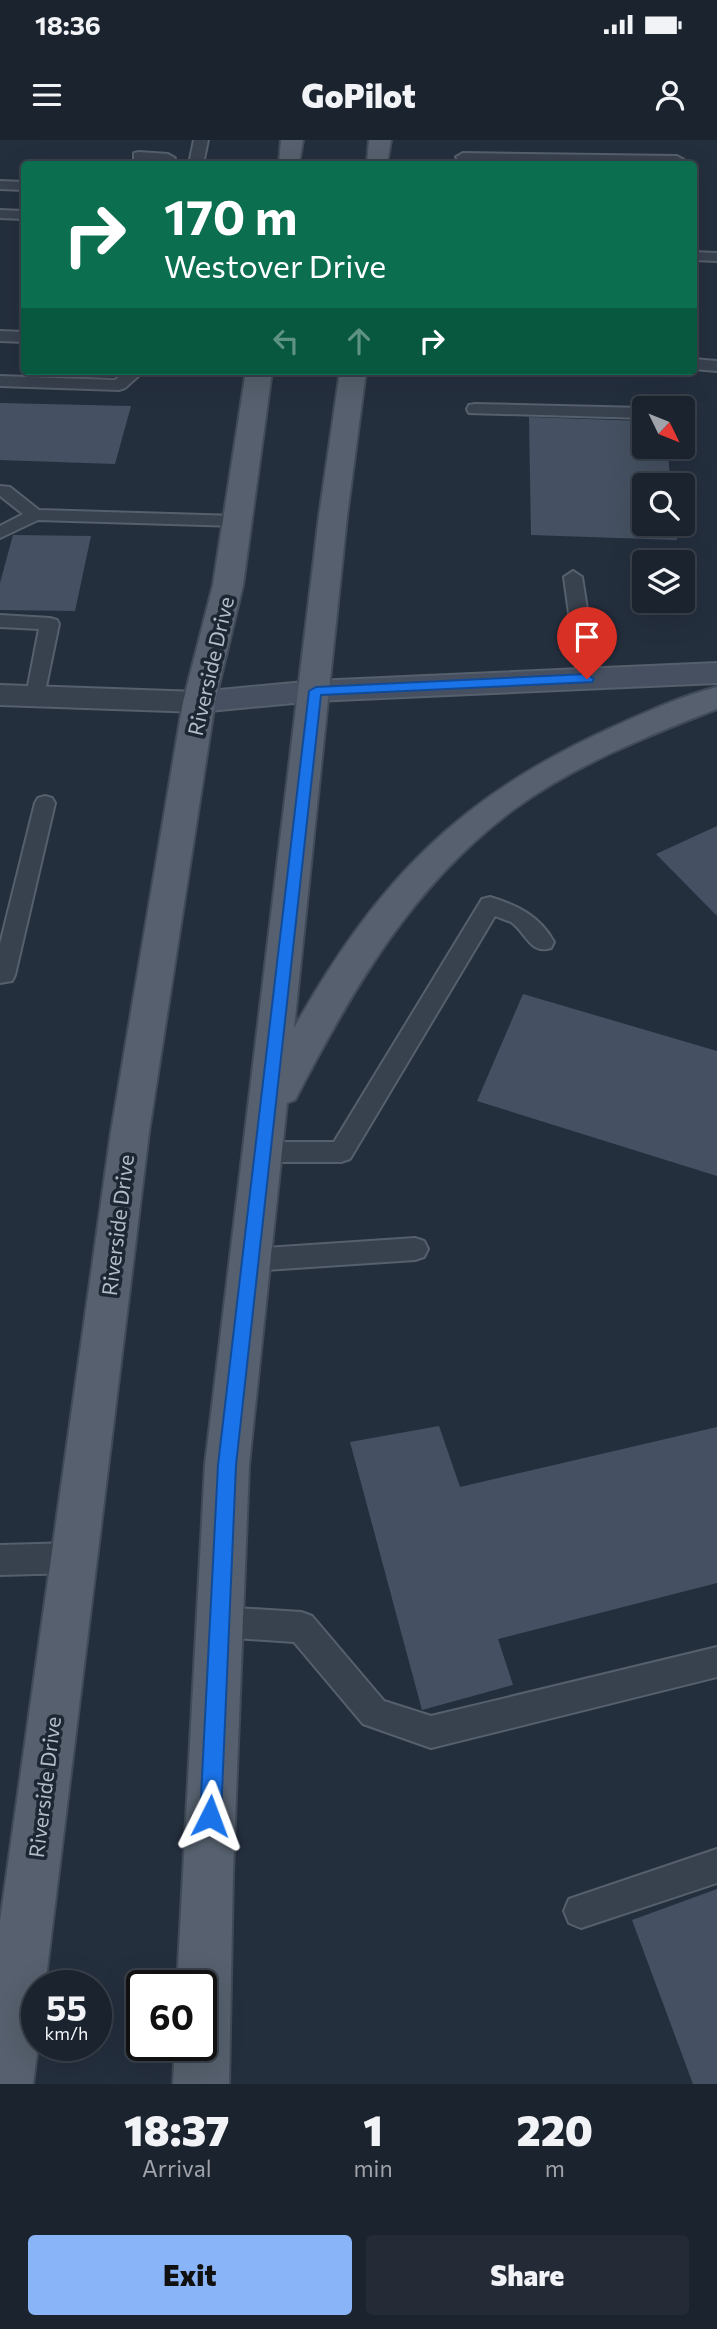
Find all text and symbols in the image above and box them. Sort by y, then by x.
text: 18:36 [35,9,101,40]
text: GoPilot [301,75,416,115]
icon: menu [28,76,66,114]
icon: person [651,76,689,114]
text: 170 m [164,185,297,245]
icon: right [49,189,140,280]
text: Westover Drive [164,245,386,285]
icon: left [267,322,305,360]
icon: ahead [340,322,378,360]
icon: right [413,322,451,360]
north arrow [632,396,695,458]
map controls [632,396,695,613]
button: search [632,473,695,536]
button: layers [632,550,695,613]
street label: Riverside Drive [182,594,238,738]
pin [557,607,617,679]
icon: arrive [568,618,606,656]
street label: Riverside Drive [96,1153,138,1297]
street label: Riverside Drive [23,1715,65,1859]
position arrow [173,1779,247,1853]
speed limit sign: 60 [126,1970,217,2061]
text: 55 [46,1985,87,2028]
text: km/h [45,2022,88,2044]
text: 18:37 [124,2103,229,2155]
text: 1 [363,2103,383,2155]
text: 220 [517,2103,593,2155]
text: Arrival [142,2154,212,2182]
text: min [353,2154,393,2182]
text: m [545,2154,565,2182]
button: Exit [28,2235,352,2315]
button: Share [366,2235,689,2315]

